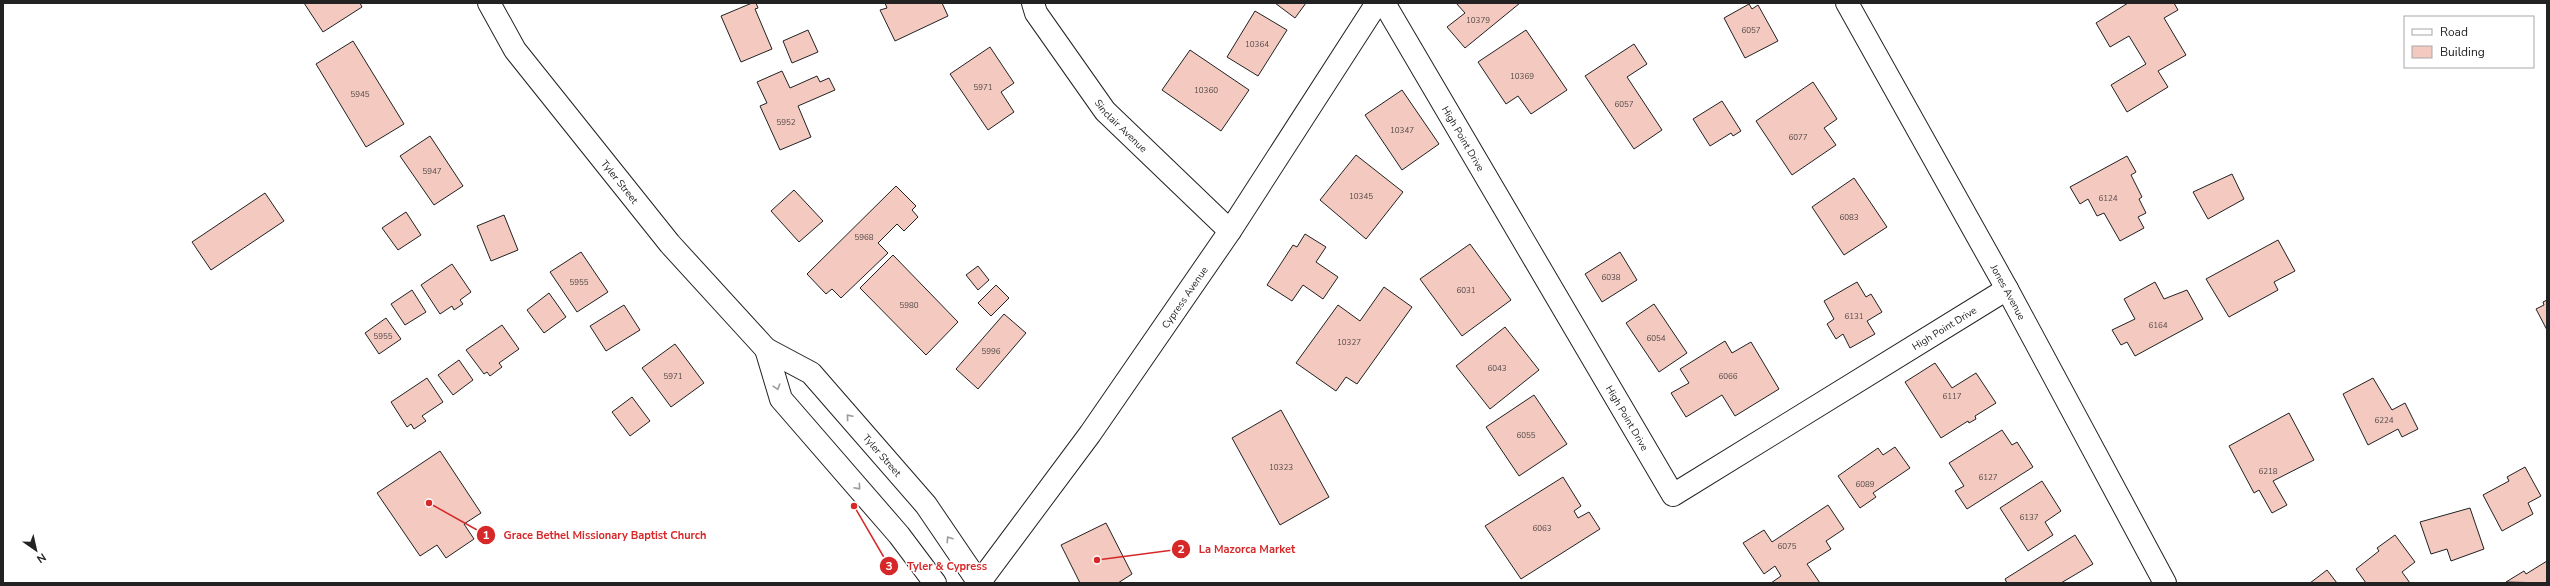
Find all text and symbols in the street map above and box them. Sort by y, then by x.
house number: 10379 [1466,15,1490,26]
legend [2404,16,2534,68]
text: Road [2440,24,2468,40]
house number: 6057 [1741,25,1761,36]
house number: 10364 [1245,39,1269,50]
text: Building [2440,44,2485,60]
house number: 10369 [1510,71,1534,82]
house number: 5971 [973,82,993,93]
house number: 10360 [1194,85,1218,96]
house number: 5945 [350,89,370,100]
street label: Sinclair Avenue [1091,97,1150,156]
house number: 6057 [1614,99,1634,110]
street label: High Point Drive [1438,104,1487,174]
house number: 5952 [776,117,796,128]
house number: 10347 [1390,125,1414,136]
house number: 6077 [1788,132,1808,143]
street label: Tyler Street [597,157,641,207]
house number: 5947 [422,166,442,177]
house number: 10345 [1349,191,1373,202]
house number: 6124 [2098,193,2118,204]
house number: 6083 [1839,212,1859,223]
house number: 5968 [854,232,874,243]
street label: Jones Avenue [1986,261,2028,323]
street label: Cypress Avenue [1159,264,1212,332]
house number: 6038 [1601,272,1621,283]
house number: 5955 [569,277,589,288]
house number: 6031 [1456,285,1476,296]
house number: 5980 [899,300,919,311]
street label: High Point Drive [1910,303,1980,354]
house number: 6131 [1844,311,1864,322]
house number: 6164 [2148,320,2168,331]
house number: 5955 [373,331,393,342]
house number: 6054 [1646,333,1666,344]
house number: 10327 [1337,337,1361,348]
house number: 5996 [981,346,1001,357]
house number: 6043 [1487,363,1507,374]
house number: 5971 [663,371,683,382]
house number: 6066 [1718,371,1738,382]
one-way arrow [772,383,781,390]
street label: High Point Drive [1602,383,1651,454]
house number: 6117 [1942,391,1962,402]
one-way arrow [847,414,854,422]
house number: 6224 [2374,415,2394,426]
house number: 6055 [1516,430,1536,441]
street label: Tyler Street [859,431,904,480]
house number: 10323 [1269,462,1293,473]
house number: 6218 [2258,466,2278,477]
house number: 6127 [1978,472,1998,483]
house number: 6089 [1855,479,1875,490]
one-way arrow [853,483,860,490]
house number: 6137 [2019,512,2039,523]
callout: Grace Bethel Missionary Baptist Church [476,523,714,546]
house number: 6063 [1532,523,1552,534]
text: 1 [482,527,490,543]
text: Grace Bethel Missionary Baptist Church [504,528,706,543]
north arrow [16,530,56,570]
one-way arrow [946,536,954,543]
callout: La Mazorca Market [1171,537,1303,560]
text: 2 [1177,541,1185,557]
house number: 6075 [1777,541,1797,552]
text: La Mazorca Market [1199,542,1296,557]
text: N [34,549,49,566]
callout: Tyler & Cypress [879,554,995,577]
text: 3 [885,558,893,574]
text: Tyler & Cypress [907,559,987,574]

